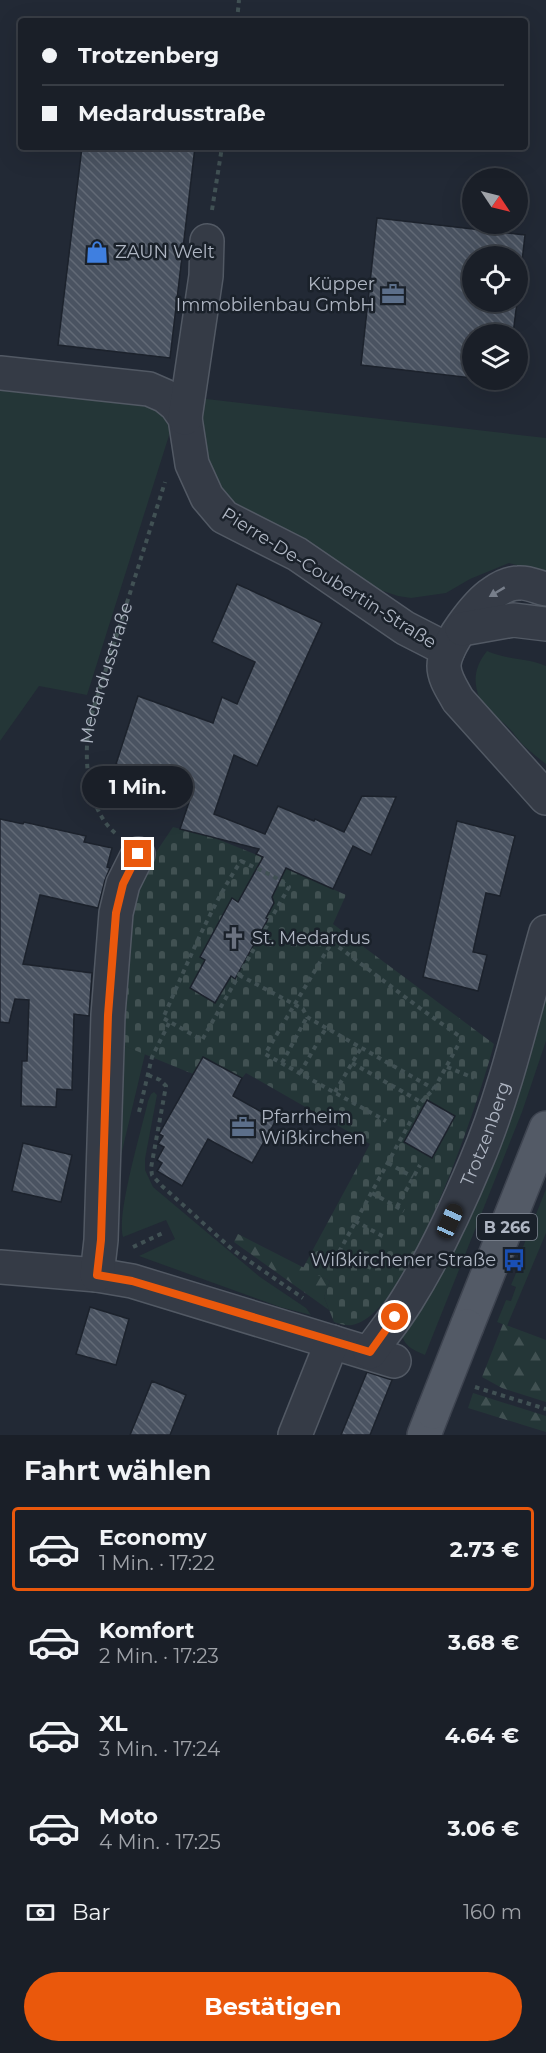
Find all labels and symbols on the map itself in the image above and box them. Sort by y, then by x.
north arrow [462,168,528,234]
shop icon: ZAUN Welt [84,239,110,265]
place label: ZAUN Welt [115,241,215,263]
place label: Küpper Immobilenbau GmbH [176,273,375,316]
office icon: Küpper Immobilenbau GmbH [380,281,406,307]
street label: Pierre-De-Coubertin-Straße [218,503,441,653]
one-way arrow [489,586,505,597]
street label: Medardusstraße [76,599,138,745]
callout: 1 Min. [82,767,194,809]
route end [124,840,151,867]
church icon: St. Medardus [221,925,247,951]
place label: St. Medardus [252,927,370,949]
street label: Trotzenberg [456,1079,515,1190]
place label: Pfarrheim Wißkirchen [261,1106,365,1149]
office icon: Pfarrheim Wißkirchen [230,1114,256,1140]
car [434,1201,466,1241]
road number: B 266 [477,1214,537,1240]
bus stop icon: Wißkirchener Straße [501,1247,527,1273]
place label: Wißkirchener Straße [310,1249,496,1271]
route start [381,1303,408,1330]

